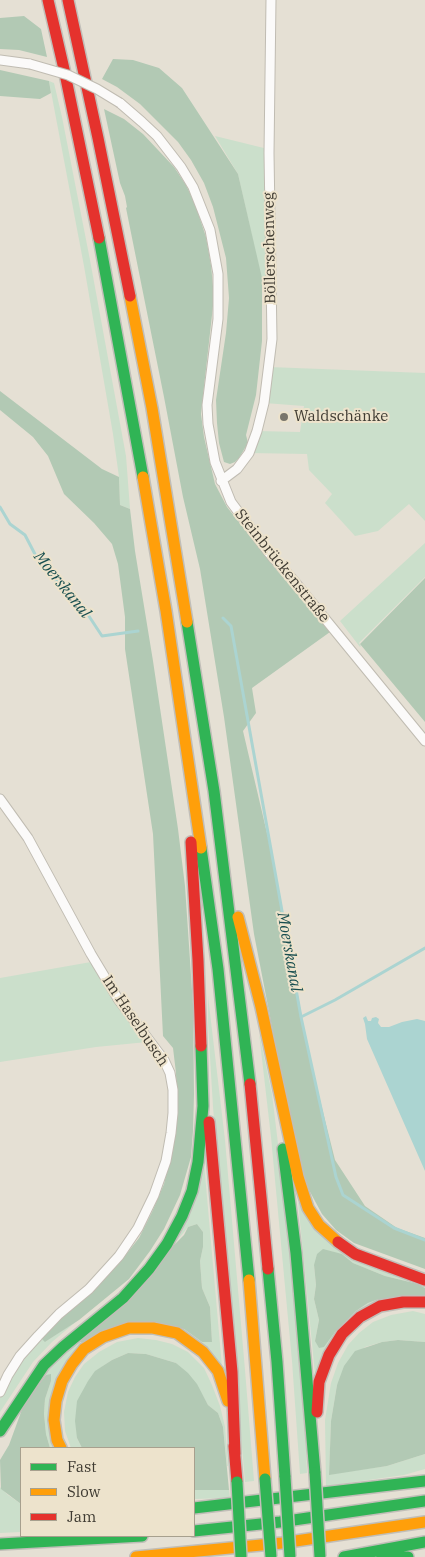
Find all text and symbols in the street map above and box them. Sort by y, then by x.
street label: Böllerschenweg [260,192,280,304]
place label: Waldschänke [294,408,388,426]
marker: Waldschänke [278,411,290,423]
street label: Steinbrückenstraße [231,506,333,626]
water label: Moerskanal [29,548,95,622]
water label: Moerskanal [273,911,305,993]
street label: Im Haselbusch [98,972,172,1070]
legend [20,1447,195,1537]
text: Fast [67,1457,97,1476]
text: Slow [67,1482,100,1501]
text: Jam [67,1507,96,1526]

